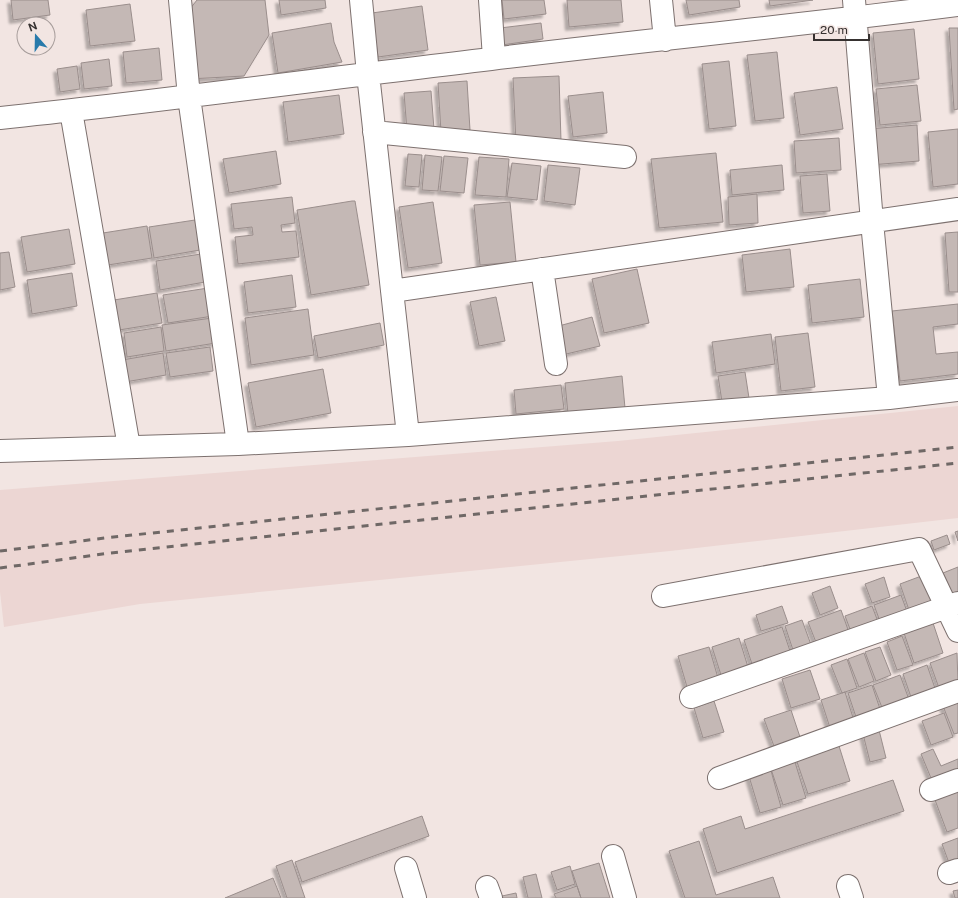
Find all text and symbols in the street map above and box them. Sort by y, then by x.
north arrow [16,16,56,56]
scale bar [814,16,869,42]
text: N [26,19,39,34]
text: 20 m [820,23,848,37]

